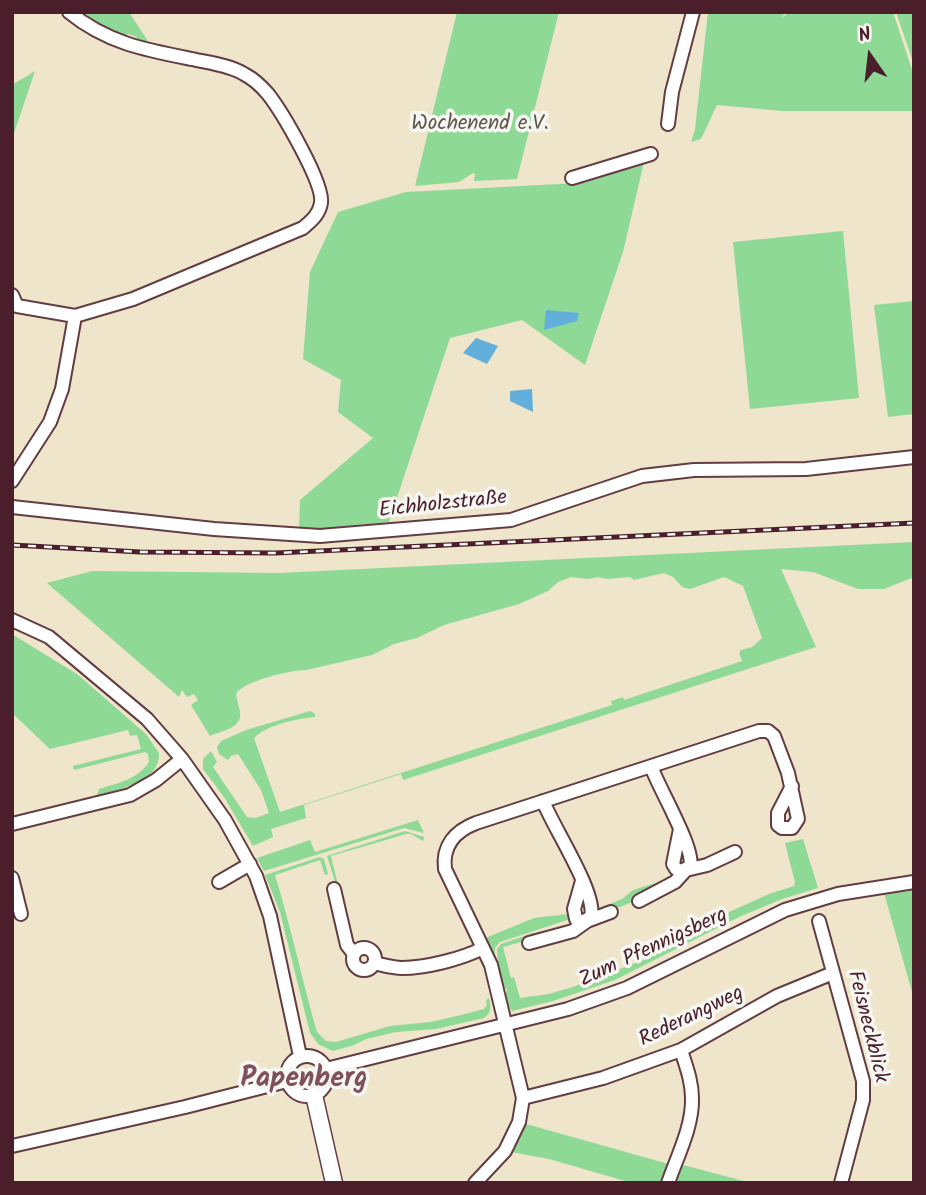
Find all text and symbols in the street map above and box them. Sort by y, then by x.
text: N [855,20,874,52]
north arrow [835,21,905,91]
park label: Wochenend e.V. [411,112,549,138]
street label: Eichholzstraße [378,487,508,525]
street label: Zum Pfennigsberg [576,904,732,994]
street label: Feisneckblick [840,968,892,1086]
street label: Rederangweg [636,982,748,1054]
district label: Papenberg [240,1064,368,1098]

